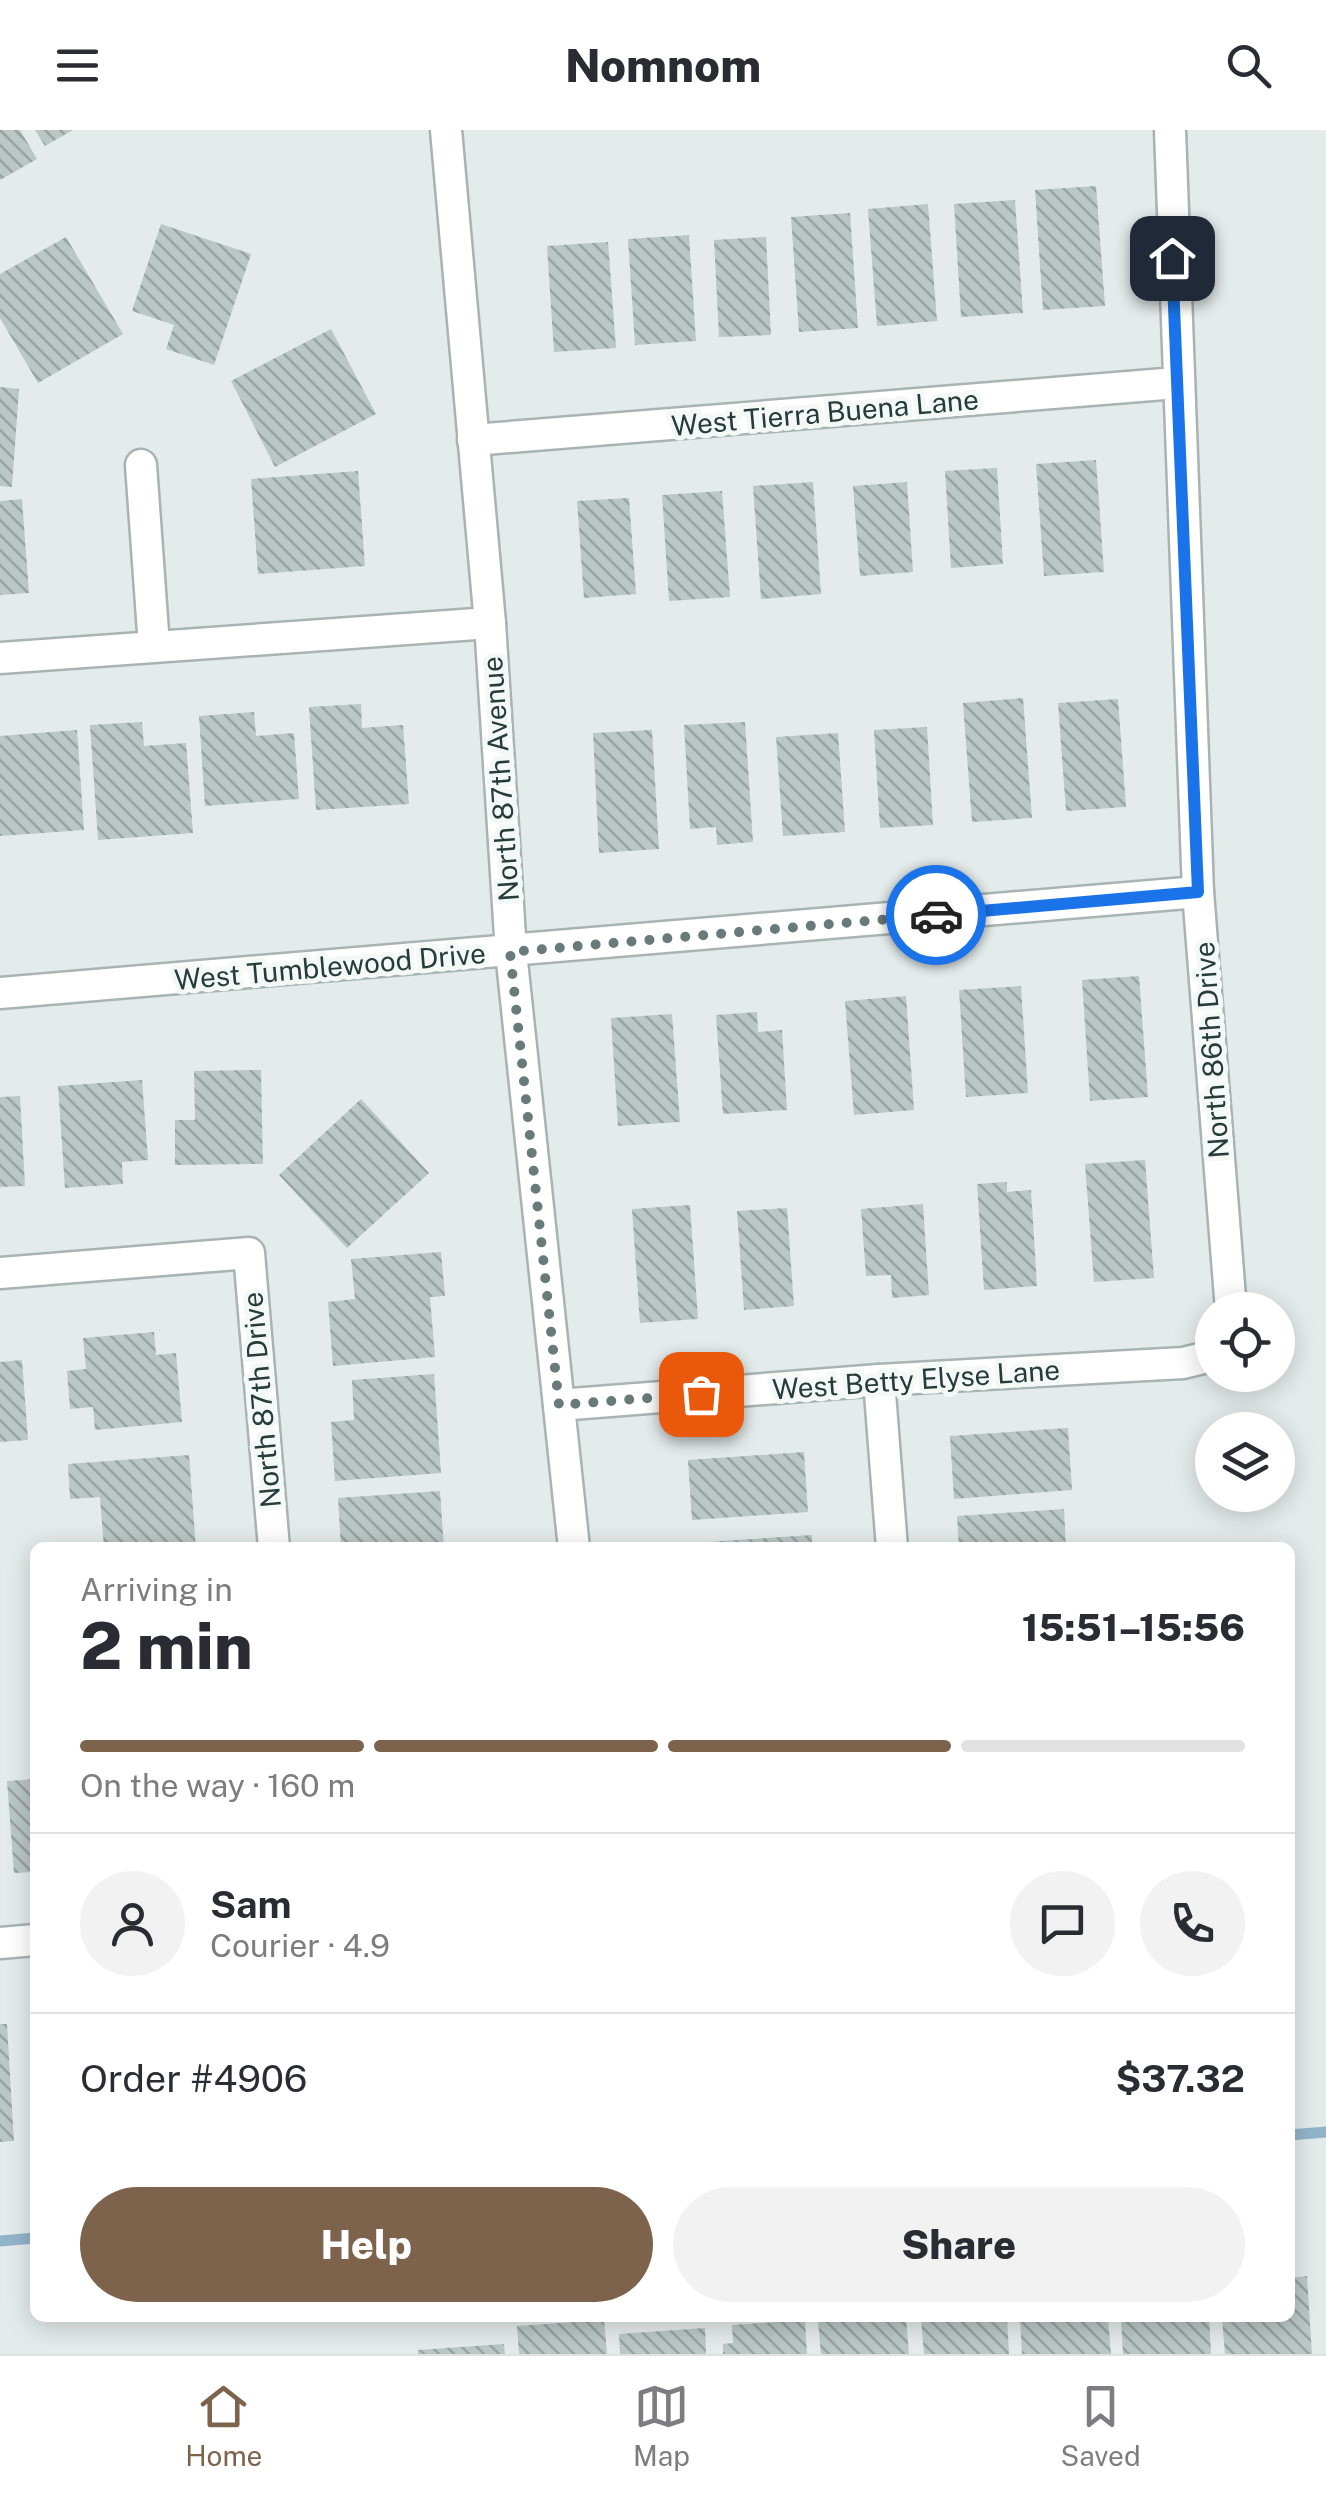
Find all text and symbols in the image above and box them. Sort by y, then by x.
icon: menu [50,38,105,93]
icon: search [1221,38,1276,93]
text: Nomnom [565,39,761,92]
pin [1130,216,1215,301]
icon: home [1145,231,1200,286]
street label: West Tierra Buena Lane [670,382,980,442]
street label: North 87th Avenue [475,655,525,903]
courier [886,865,986,965]
icon: car [909,888,964,943]
street label: West Tumblewood Drive [173,936,487,996]
street label: North 86th Drive [1187,940,1235,1160]
street label: North 87th Drive [235,1291,287,1509]
map controls [1195,1292,1295,1512]
button: locate [1195,1292,1295,1392]
pin [659,1352,744,1437]
street label: West Betty Elyse Lane [771,1352,1061,1406]
icon: bag [674,1367,729,1422]
button: layers [1195,1412,1295,1512]
text: Arriving in [80,1571,233,1608]
text: 15:51–15:56 [1022,1605,1245,1650]
text: 2 min [80,1607,253,1684]
text: On the way · 160 m [80,1767,355,1804]
button: person [80,1871,185,1976]
button: chat [1010,1871,1115,1976]
button: phone [1140,1871,1245,1976]
text: Sam [210,1882,292,1927]
text: Courier · 4.9 [210,1927,390,1964]
text: Order #4906 [80,2056,307,2101]
text: $37.32 [1115,2056,1245,2101]
button: Help [80,2187,653,2302]
button: Share [673,2187,1245,2302]
tab: Home [185,2379,262,2472]
tab: Map [633,2379,690,2472]
tab: Saved [1061,2379,1141,2472]

